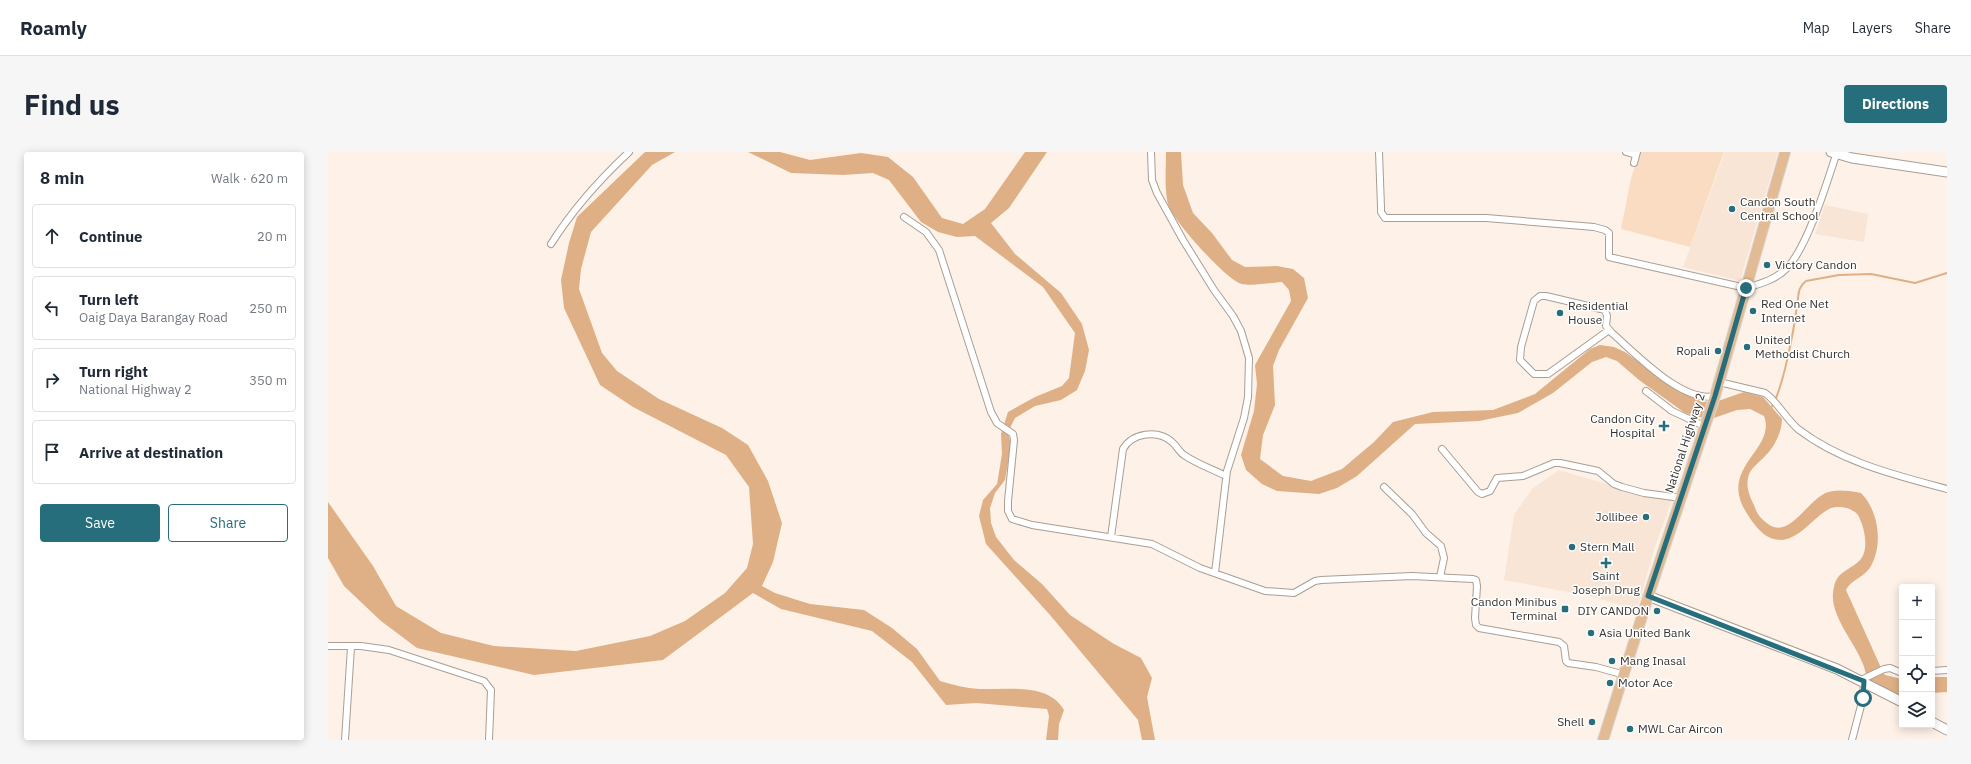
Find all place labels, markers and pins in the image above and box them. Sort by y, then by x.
place label: Candon South Central School [1740,194,1818,223]
marker: Candon South Central School [1727,204,1737,214]
place label: Victory Candon [1775,257,1857,272]
marker: Victory Candon [1762,260,1772,270]
place label: Red One Net Internet [1761,296,1829,325]
place label: Residential House [1568,298,1628,327]
marker: Red One Net Internet [1748,306,1758,316]
marker: Residential House [1555,308,1565,318]
place label: United Methodist Church [1755,332,1850,361]
marker: United Methodist Church [1742,342,1752,352]
place label: Ropali [1676,343,1710,358]
marker: Ropali [1713,346,1723,356]
place label: Candon City Hospital [1590,411,1655,440]
marker: Candon City Hospital [1658,420,1670,432]
place label: Jollibee [1596,509,1638,524]
marker: Jollibee [1641,512,1651,522]
place label: Stern Mall [1580,539,1634,554]
marker: Stern Mall [1567,542,1577,552]
marker: Saint Joseph Drug [1601,558,1611,568]
place label: Saint Joseph Drug [1572,568,1640,597]
place label: Candon Minibus Terminal [1471,594,1557,623]
place label: DIY CANDON [1578,603,1649,618]
marker: Candon Minibus Terminal [1560,604,1570,614]
marker: DIY CANDON [1652,606,1662,616]
place label: Asia United Bank [1599,625,1691,640]
marker: Asia United Bank [1586,628,1596,638]
place label: Mang Inasal [1620,653,1686,668]
marker: Mang Inasal [1607,656,1617,666]
place label: Motor Ace [1618,675,1673,690]
marker: Motor Ace [1605,678,1615,688]
place label: Shell [1557,714,1584,729]
marker: Shell [1587,717,1597,727]
place label: MWL Car Aircon [1638,721,1723,736]
marker: MWL Car Aircon [1625,724,1635,734]

